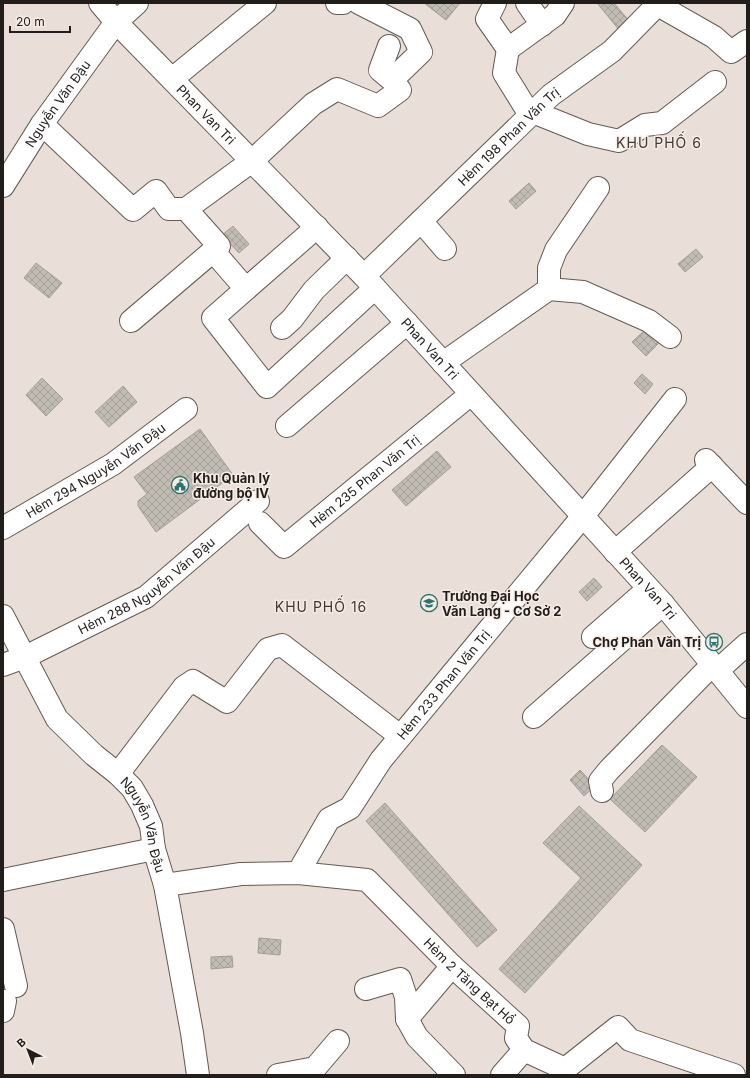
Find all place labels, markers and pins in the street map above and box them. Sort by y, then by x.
place label: Khu Quản lý đường bộ IV [193,470,270,501]
public building icon: Khu Quản lý đường bộ IV [170,475,190,495]
place label: Trường Đại Học Văn Lang - Cơ Sở 2 [442,588,561,619]
school or university icon: Trường Đại Học Văn Lang - Cơ Sở 2 [419,593,439,613]
bus stop icon: Chợ Phan Văn Trị [704,632,724,652]
place label: Chợ Phan Văn Trị [593,634,701,650]

